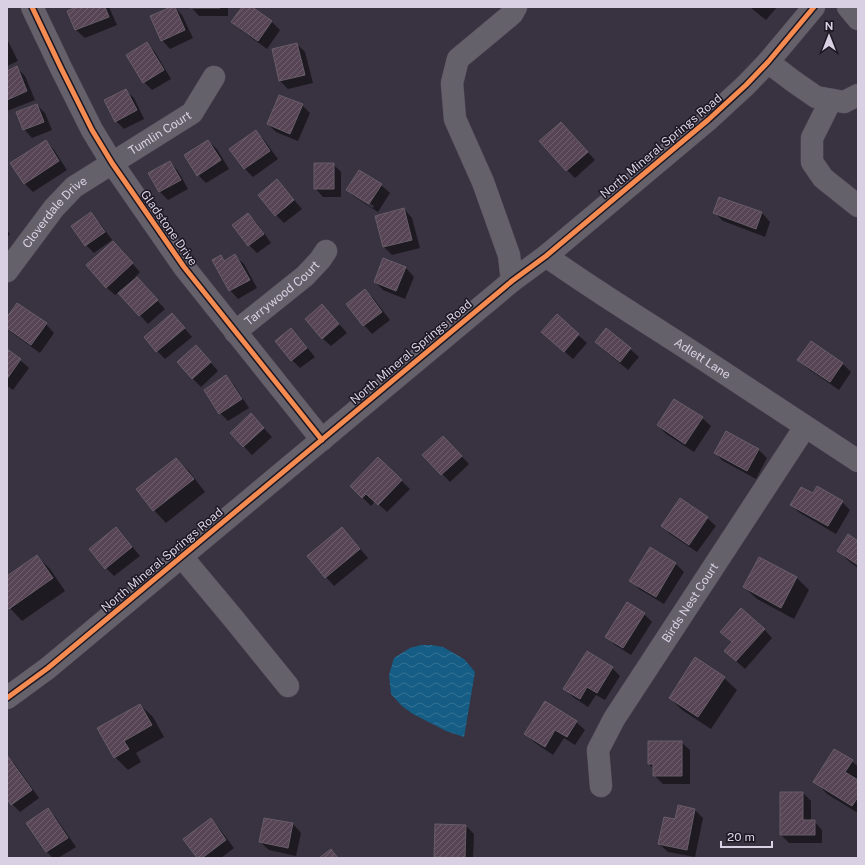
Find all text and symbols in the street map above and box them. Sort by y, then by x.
north arrow [809,16,849,56]
text: N [825,20,833,32]
street label: North Mineral Springs Road [597,91,725,201]
street label: Tumlin Court [126,108,194,158]
street label: Cloverdale Drive [20,174,90,251]
street label: Gladstone Drive [138,188,200,268]
street label: Tarrywood Court [242,258,323,329]
street label: North Mineral Springs Road [347,297,475,407]
street label: Adlett Lane [672,335,733,382]
street label: North Mineral Springs Road [98,505,226,615]
street label: Birds Nest Court [659,560,721,645]
scale bar [721,823,772,849]
text: 20 m [727,830,755,844]

